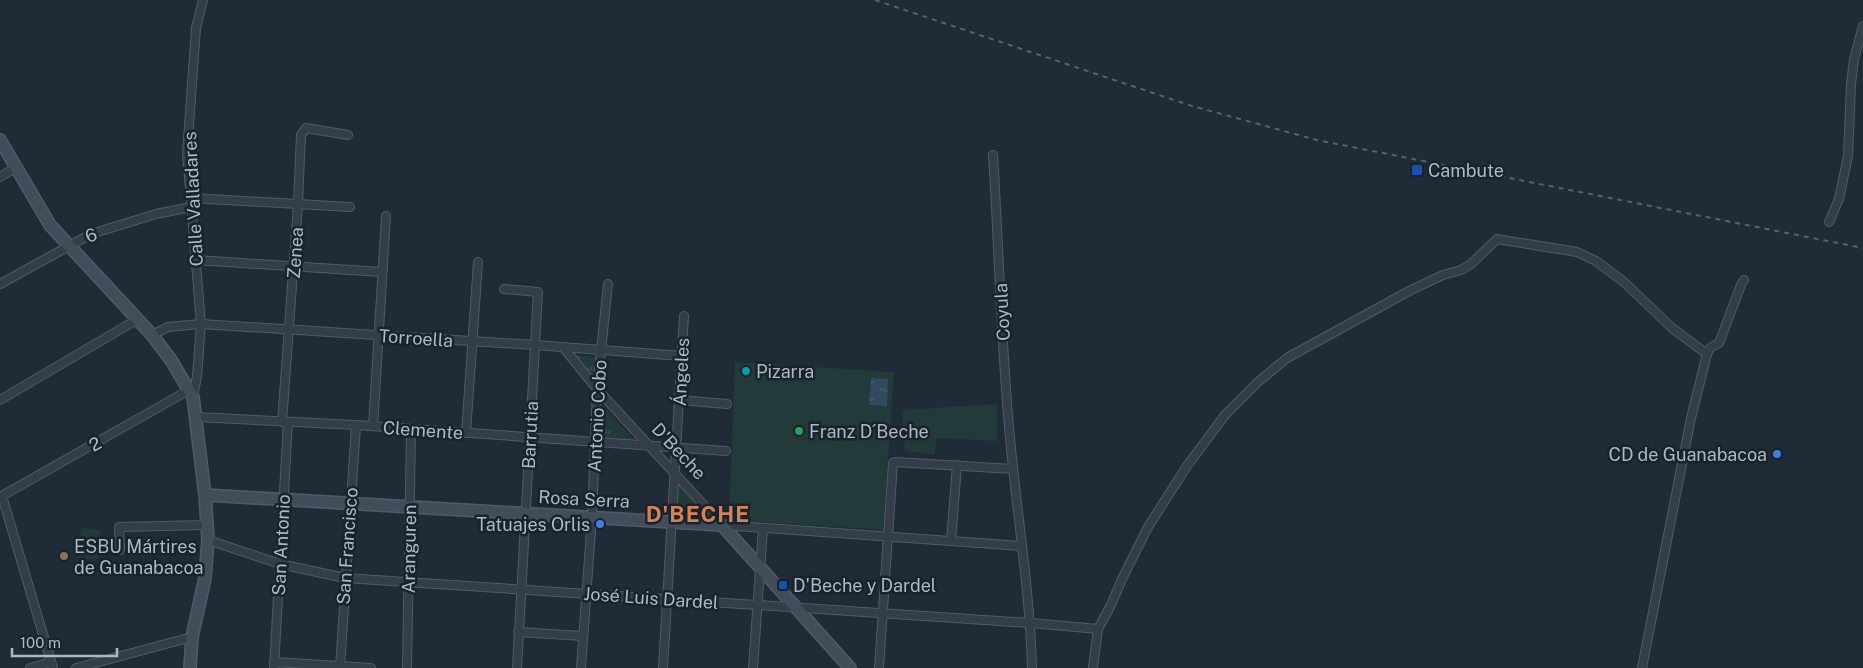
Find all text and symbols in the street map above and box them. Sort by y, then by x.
street label: Calle Valladares [179,131,207,267]
place label: Cambute [1428,160,1504,181]
marker: Cambute [1410,163,1424,177]
street label: 6 [82,223,100,247]
street label: Zenea [283,226,307,280]
street label: Coyula [990,283,1014,341]
street label: Torroella [378,325,454,351]
street label: Ángeles [668,337,693,407]
street label: Antonio Cobo [584,359,610,473]
place label: Pizarra [756,361,814,382]
marker: Pizarra [740,365,752,377]
street label: Barrutia [518,401,542,469]
street label: Clemente [382,417,464,443]
street label: D'Beche [648,418,710,484]
place label: Franz D´Beche [809,421,929,442]
marker: Franz D´Beche [793,425,805,437]
street label: 2 [85,432,105,456]
place label: CD de Guanabacoa [1609,444,1767,465]
marker: CD de Guanabacoa [1771,448,1783,460]
street label: Rosa Serra [538,486,630,512]
street label: San Francisco [332,487,362,605]
street label: San Antonio [268,494,294,596]
district label: D'BECHE [646,501,750,527]
street label: Aranguren [398,504,420,594]
place label: Tatuajes Orlis [476,514,590,535]
marker: Tatuajes Orlis [594,518,606,530]
place label: ESBU Mártires de Guanabacoa [74,536,203,578]
marker: ESBU Mártires de Guanabacoa [58,550,70,562]
place label: D'Beche y Dardel [793,575,936,596]
marker: D'Beche y Dardel [777,579,789,591]
street label: José Luis Dardel [583,583,719,613]
scale bar [12,626,118,658]
text: 100 m [20,634,61,651]

